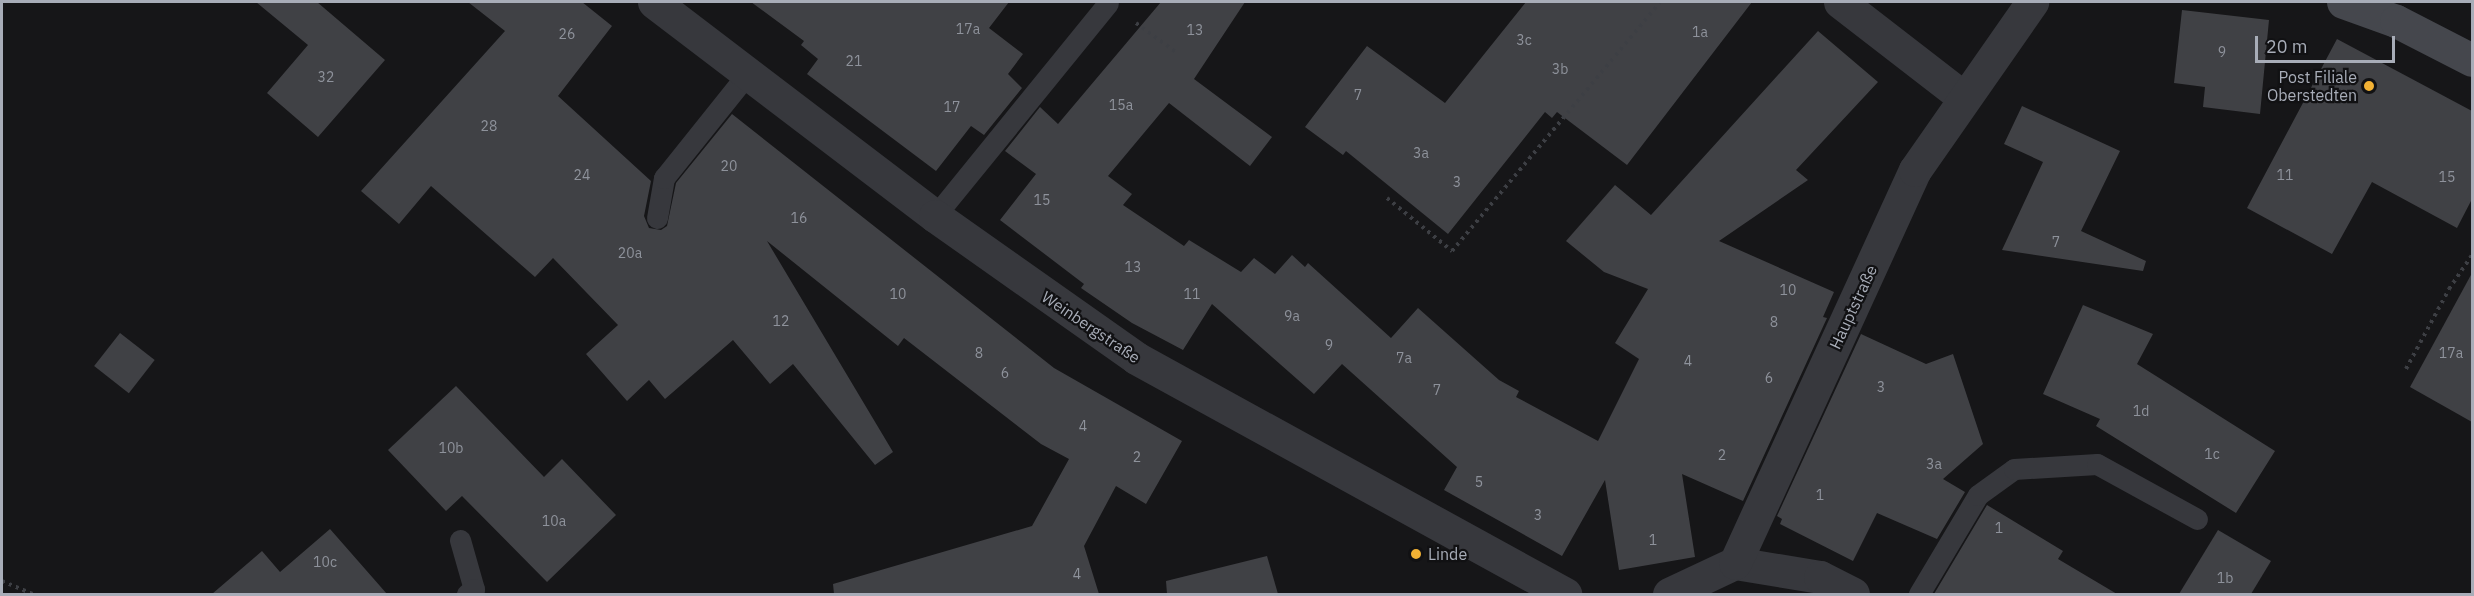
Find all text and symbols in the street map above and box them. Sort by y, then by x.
house number: 17a [956,21,980,37]
house number: 13 [1187,22,1203,38]
house number: 1a [1692,24,1708,40]
scale bar [2258,24,2398,62]
house number: 26 [559,26,575,42]
house number: 3c [1516,32,1532,48]
text: 20 m [2266,35,2308,58]
house number: 9 [2218,44,2226,60]
house number: 21 [846,53,862,69]
house number: 3b [1552,61,1568,77]
place label: Post Filiale Oberstedten [2267,67,2357,105]
house number: 32 [318,69,334,85]
marker: Post Filiale Oberstedten [2362,79,2376,93]
house number: 7 [1354,87,1362,103]
house number: 15a [1109,97,1133,113]
house number: 17 [944,99,960,115]
house number: 28 [481,118,497,134]
house number: 3a [1413,145,1429,161]
house number: 20 [721,158,737,174]
house number: 24 [574,167,590,183]
house number: 11 [2277,167,2293,183]
house number: 15 [2439,169,2455,185]
house number: 3 [1453,174,1461,190]
house number: 15 [1034,192,1050,208]
house number: 16 [791,210,807,226]
house number: 7 [2052,234,2060,250]
house number: 20a [618,245,642,261]
house number: 13 [1125,259,1141,275]
street label: Hauptstraße [1825,262,1881,352]
house number: 10 [1780,282,1796,298]
house number: 10 [890,286,906,302]
house number: 11 [1184,286,1200,302]
street label: Weinbergstraße [1038,287,1144,367]
house number: 9a [1284,308,1300,324]
house number: 12 [773,313,789,329]
house number: 8 [1770,314,1778,330]
house number: 9 [1325,337,1333,353]
house number: 8 [975,345,983,361]
house number: 17a [2439,345,2463,361]
house number: 7a [1396,350,1412,366]
house number: 4 [1684,353,1692,369]
house number: 6 [1001,365,1009,381]
house number: 6 [1765,370,1773,386]
house number: 3 [1877,379,1885,395]
house number: 7 [1433,382,1441,398]
house number: 1d [2133,403,2149,419]
house number: 4 [1079,418,1087,434]
house number: 10b [439,440,463,456]
house number: 1c [2204,446,2220,462]
house number: 2 [1718,447,1726,463]
house number: 2 [1133,449,1141,465]
house number: 3a [1926,456,1942,472]
house number: 5 [1475,474,1483,490]
house number: 1 [1816,487,1824,503]
house number: 3 [1534,507,1542,523]
house number: 10a [542,513,566,529]
house number: 1 [1995,520,2003,536]
house number: 1 [1649,532,1657,548]
place label: Linde [1428,544,1467,564]
marker: Linde [1409,547,1423,561]
house number: 10c [313,554,337,570]
house number: 4 [1073,566,1081,582]
house number: 1b [2217,570,2233,586]

